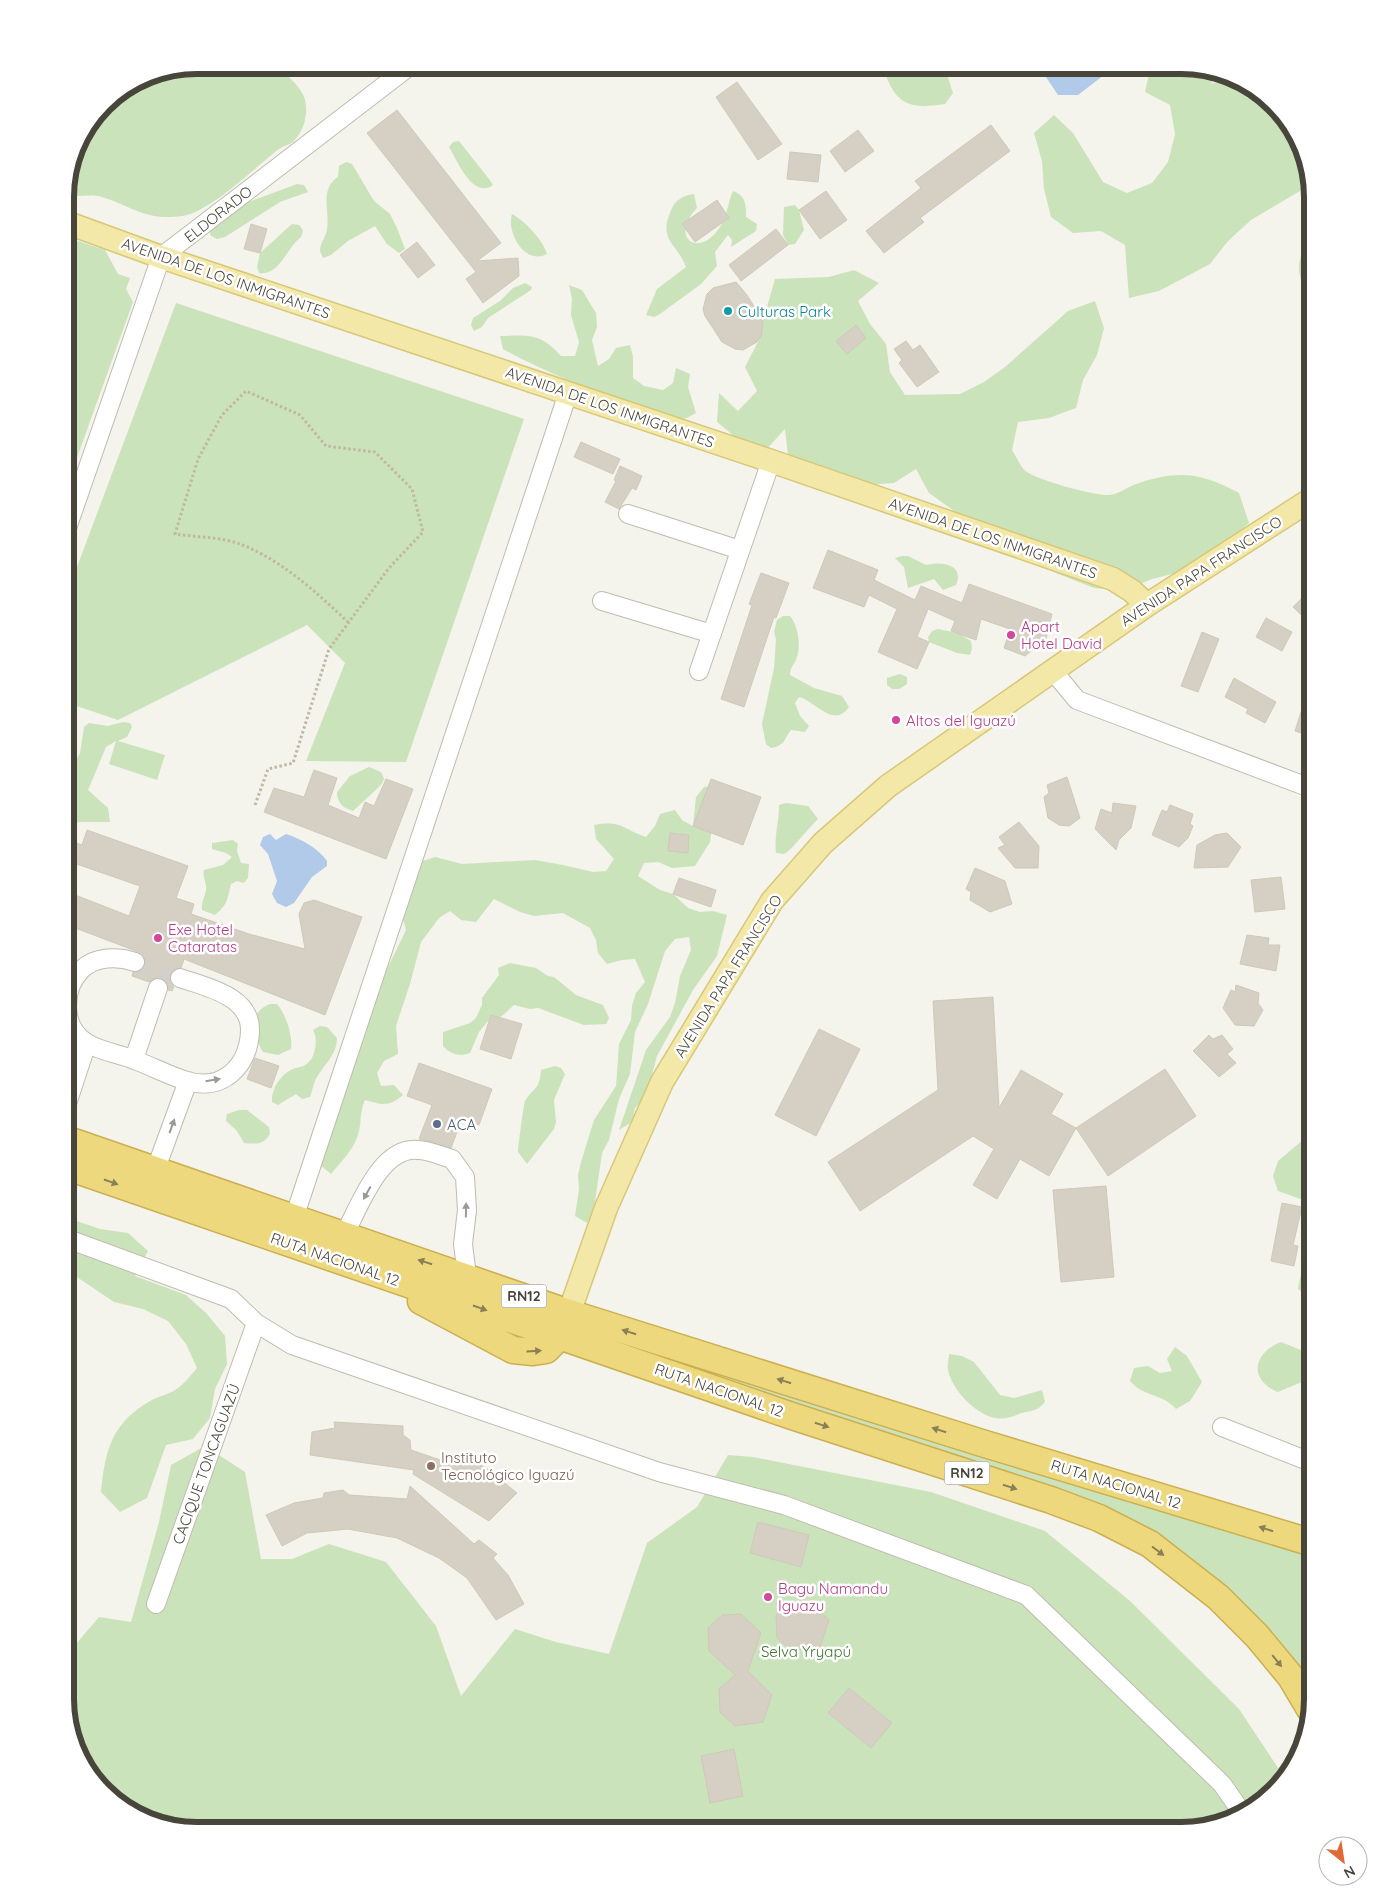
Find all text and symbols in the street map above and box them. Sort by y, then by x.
street label: ELDORADO [180,182,256,246]
street label: AVENIDA DE LOS INMIGRANTES [119,233,333,323]
place label: Culturas Park [738,302,831,321]
marker: Culturas Park [722,305,734,317]
street label: AVENIDA DE LOS INMIGRANTES [503,362,717,452]
street label: AVENIDA DE LOS INMIGRANTES [886,493,1100,583]
street label: AVENIDA PAPA FRANCISCO [1117,512,1285,630]
place label: Apart Hotel David [1021,617,1102,653]
marker: Apart Hotel David [1005,629,1017,641]
place label: Altos del Iguazú [906,711,1016,730]
marker: Altos del Iguazú [890,714,902,726]
street label: AVENIDA PAPA FRANCISCO [670,891,786,1061]
place label: Exe Hotel Cataratas [168,920,237,956]
marker: Exe Hotel Cataratas [152,932,164,944]
one-way arrow [205,1076,221,1084]
place label: ACA [447,1115,476,1134]
one-way arrow [168,1118,176,1133]
marker: ACA [431,1118,443,1130]
one-way arrow [104,1179,119,1186]
one-way arrow [363,1185,371,1200]
one-way arrow [462,1202,470,1218]
street label: RUTA NACIONAL 12 [268,1228,402,1290]
one-way arrow [418,1258,433,1265]
road number: RN12 [502,1284,546,1308]
one-way arrow [473,1304,488,1312]
one-way arrow [621,1327,636,1335]
one-way arrow [526,1346,542,1354]
street label: RUTA NACIONAL 12 [652,1359,786,1421]
one-way arrow [776,1376,791,1384]
street label: CACIQUE TONCAGUAZÚ [168,1381,244,1547]
one-way arrow [815,1422,830,1430]
one-way arrow [931,1425,946,1433]
place label: Instituto Tecnológico Iguazú [441,1448,575,1484]
street label: RUTA NACIONAL 12 [1049,1455,1183,1513]
marker: Instituto Tecnológico Iguazú [425,1460,437,1472]
road number: RN12 [944,1462,990,1485]
one-way arrow [1002,1483,1017,1491]
one-way arrow [1259,1525,1274,1532]
one-way arrow [1151,1545,1164,1556]
place label: Bagu Namandu Iguazu [778,1579,888,1615]
marker: Bagu Namandu Iguazu [762,1591,774,1603]
park label: Selva Yryapú [761,1642,851,1661]
one-way arrow [1271,1654,1282,1667]
north arrow [1318,1836,1368,1886]
text: N [1341,1862,1358,1883]

